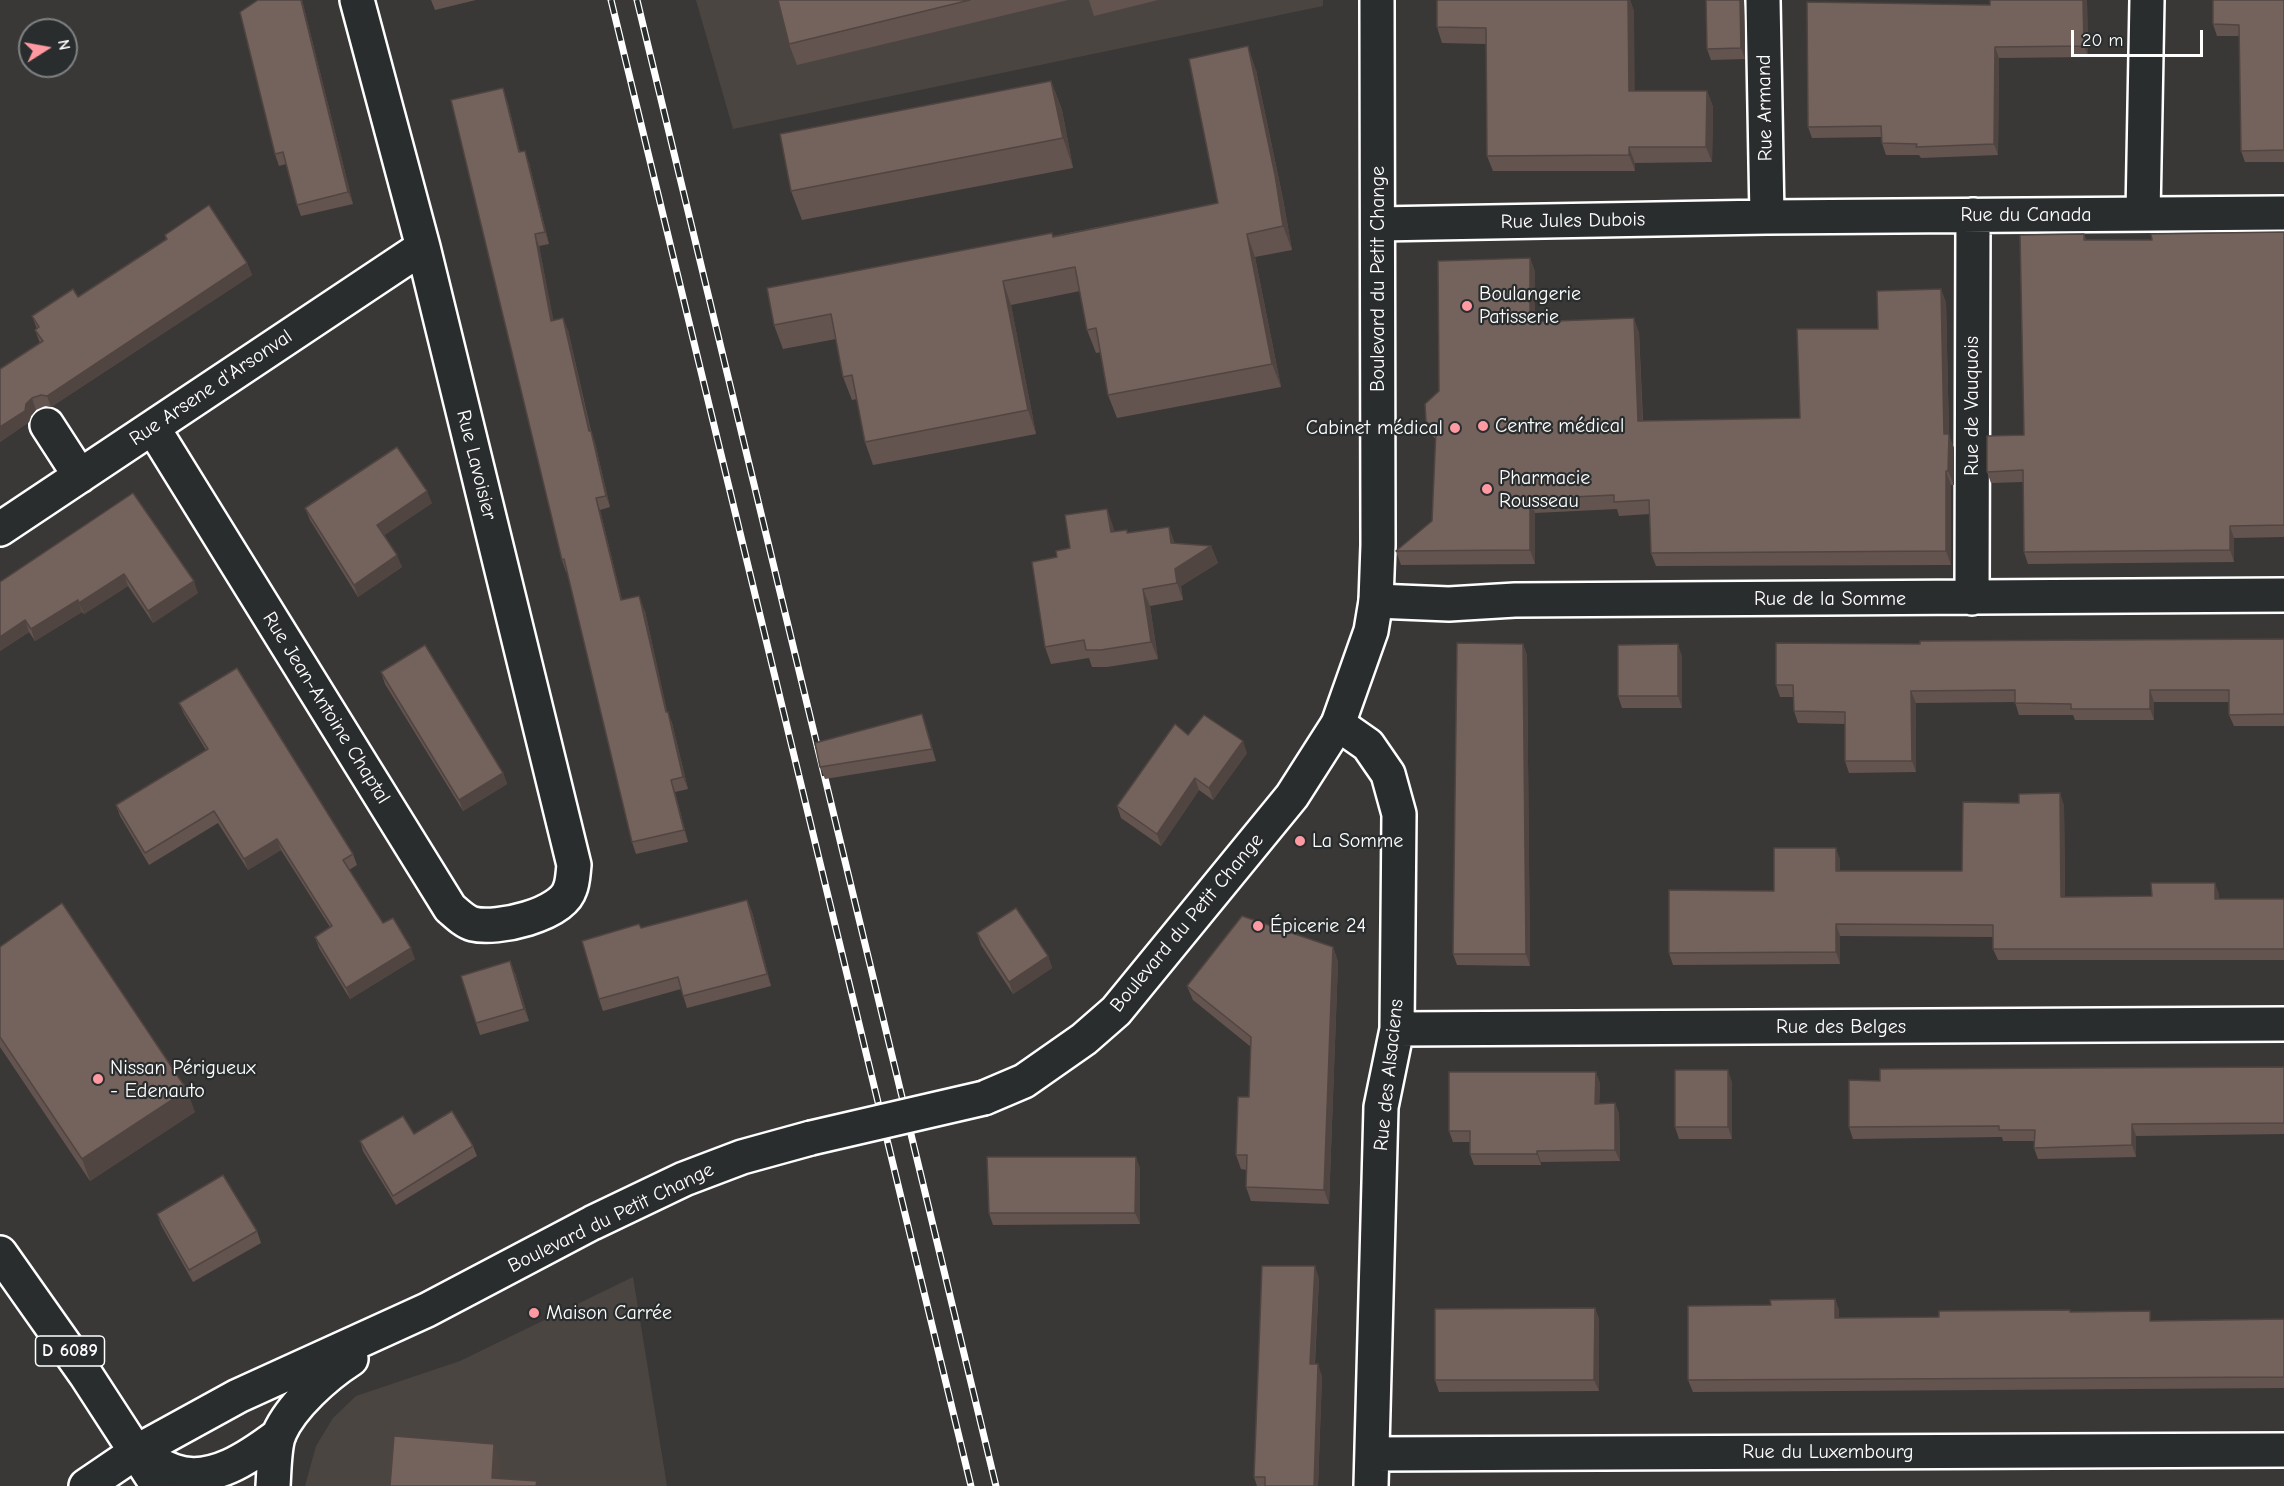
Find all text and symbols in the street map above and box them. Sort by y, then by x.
north arrow [18,18,78,78]
scale bar [2074,18,2206,56]
text: 20 m [2082,30,2123,51]
text: N [54,38,74,52]
street label: Rue Armand [1752,54,1778,162]
street label: Boulevard du Petit Change [1366,166,1390,392]
street label: Rue du Canada [1960,203,2092,227]
street label: Rue Jules Dubois [1501,208,1645,234]
place label: Boulangerie Patisserie [1479,282,1581,329]
marker: Boulangerie Patisserie [1460,299,1474,313]
street label: Rue Arsene d'Arsonval [125,325,297,451]
street label: Rue de Vauquois [1960,336,1984,476]
street label: Rue Lavoisier [451,407,501,523]
place label: Centre médical [1495,414,1624,438]
place label: Cabinet médical [1306,416,1443,440]
marker: Centre médical [1476,419,1490,433]
marker: Cabinet médical [1448,421,1462,435]
place label: Pharmacie Rousseau [1499,466,1590,513]
marker: Pharmacie Rousseau [1480,482,1494,496]
street label: Rue de la Somme [1754,587,1906,611]
street label: Rue Jean-Antoine Chaptal [257,608,395,808]
street label: Boulevard du Petit Change [1105,829,1269,1017]
place label: La Somme [1312,829,1403,853]
marker: La Somme [1293,834,1307,848]
place label: Épicerie 24 [1270,914,1366,938]
marker: Épicerie 24 [1251,919,1265,933]
street label: Rue des Alsaciens [1369,998,1409,1152]
street label: Rue des Belges [1776,1015,1906,1039]
place label: Nissan Périgueux - Edenauto [110,1056,256,1103]
marker: Nissan Périgueux - Edenauto [91,1072,105,1086]
street label: Boulevard du Petit Change [504,1158,718,1278]
place label: Maison Carrée [546,1301,672,1325]
marker: Maison Carrée [527,1306,541,1320]
road number: D 6089 [36,1336,104,1366]
street label: Rue du Luxembourg [1742,1440,1914,1464]

